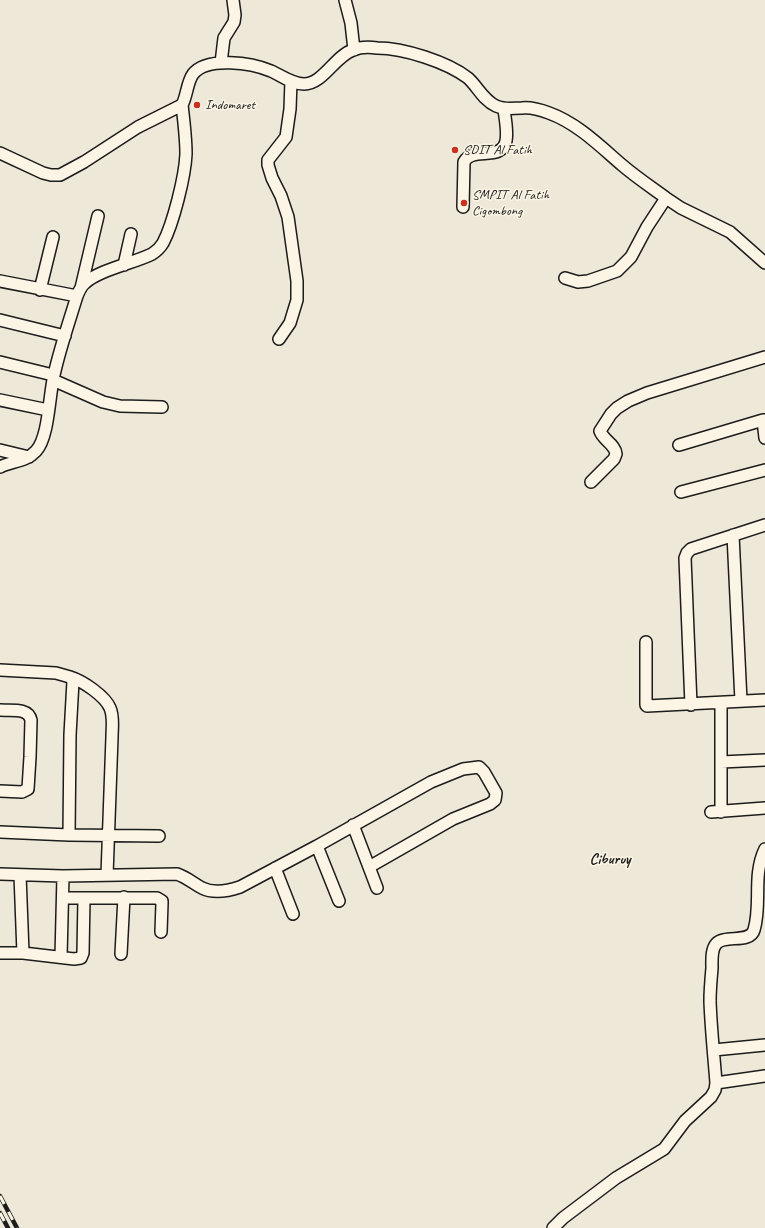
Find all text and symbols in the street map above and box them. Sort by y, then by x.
place label: Indomaret [205,97,255,113]
marker: Indomaret [192,100,202,110]
place label: SDIT Al Fatih [463,142,532,158]
marker: SDIT Al Fatih [450,145,460,155]
place label: SMPIT Al Fatih Cigombong [472,187,549,220]
marker: SMPIT Al Fatih Cigombong [459,198,469,208]
district label: Ciburuy [590,850,630,870]

